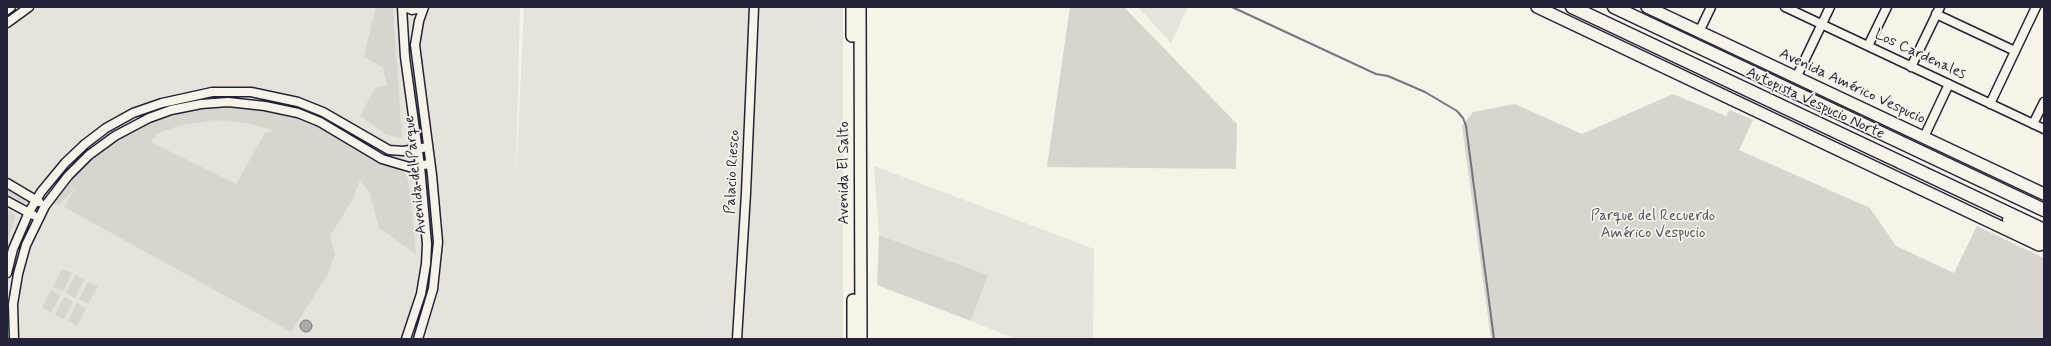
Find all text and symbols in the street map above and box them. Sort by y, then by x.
street label: Los Cardenales [1871,26,1969,84]
street label: Avenida Américo Vespucio [1776,45,1928,129]
street label: Autopista Vespucio Norte [1743,64,1887,144]
street label: Avenida del Parque [401,115,431,235]
street label: Avenida El Salto [836,121,854,225]
street label: Palacio Riesco [722,129,744,215]
park label: Parque del Recuerdo Américo Vespucio [1591,208,1715,243]

